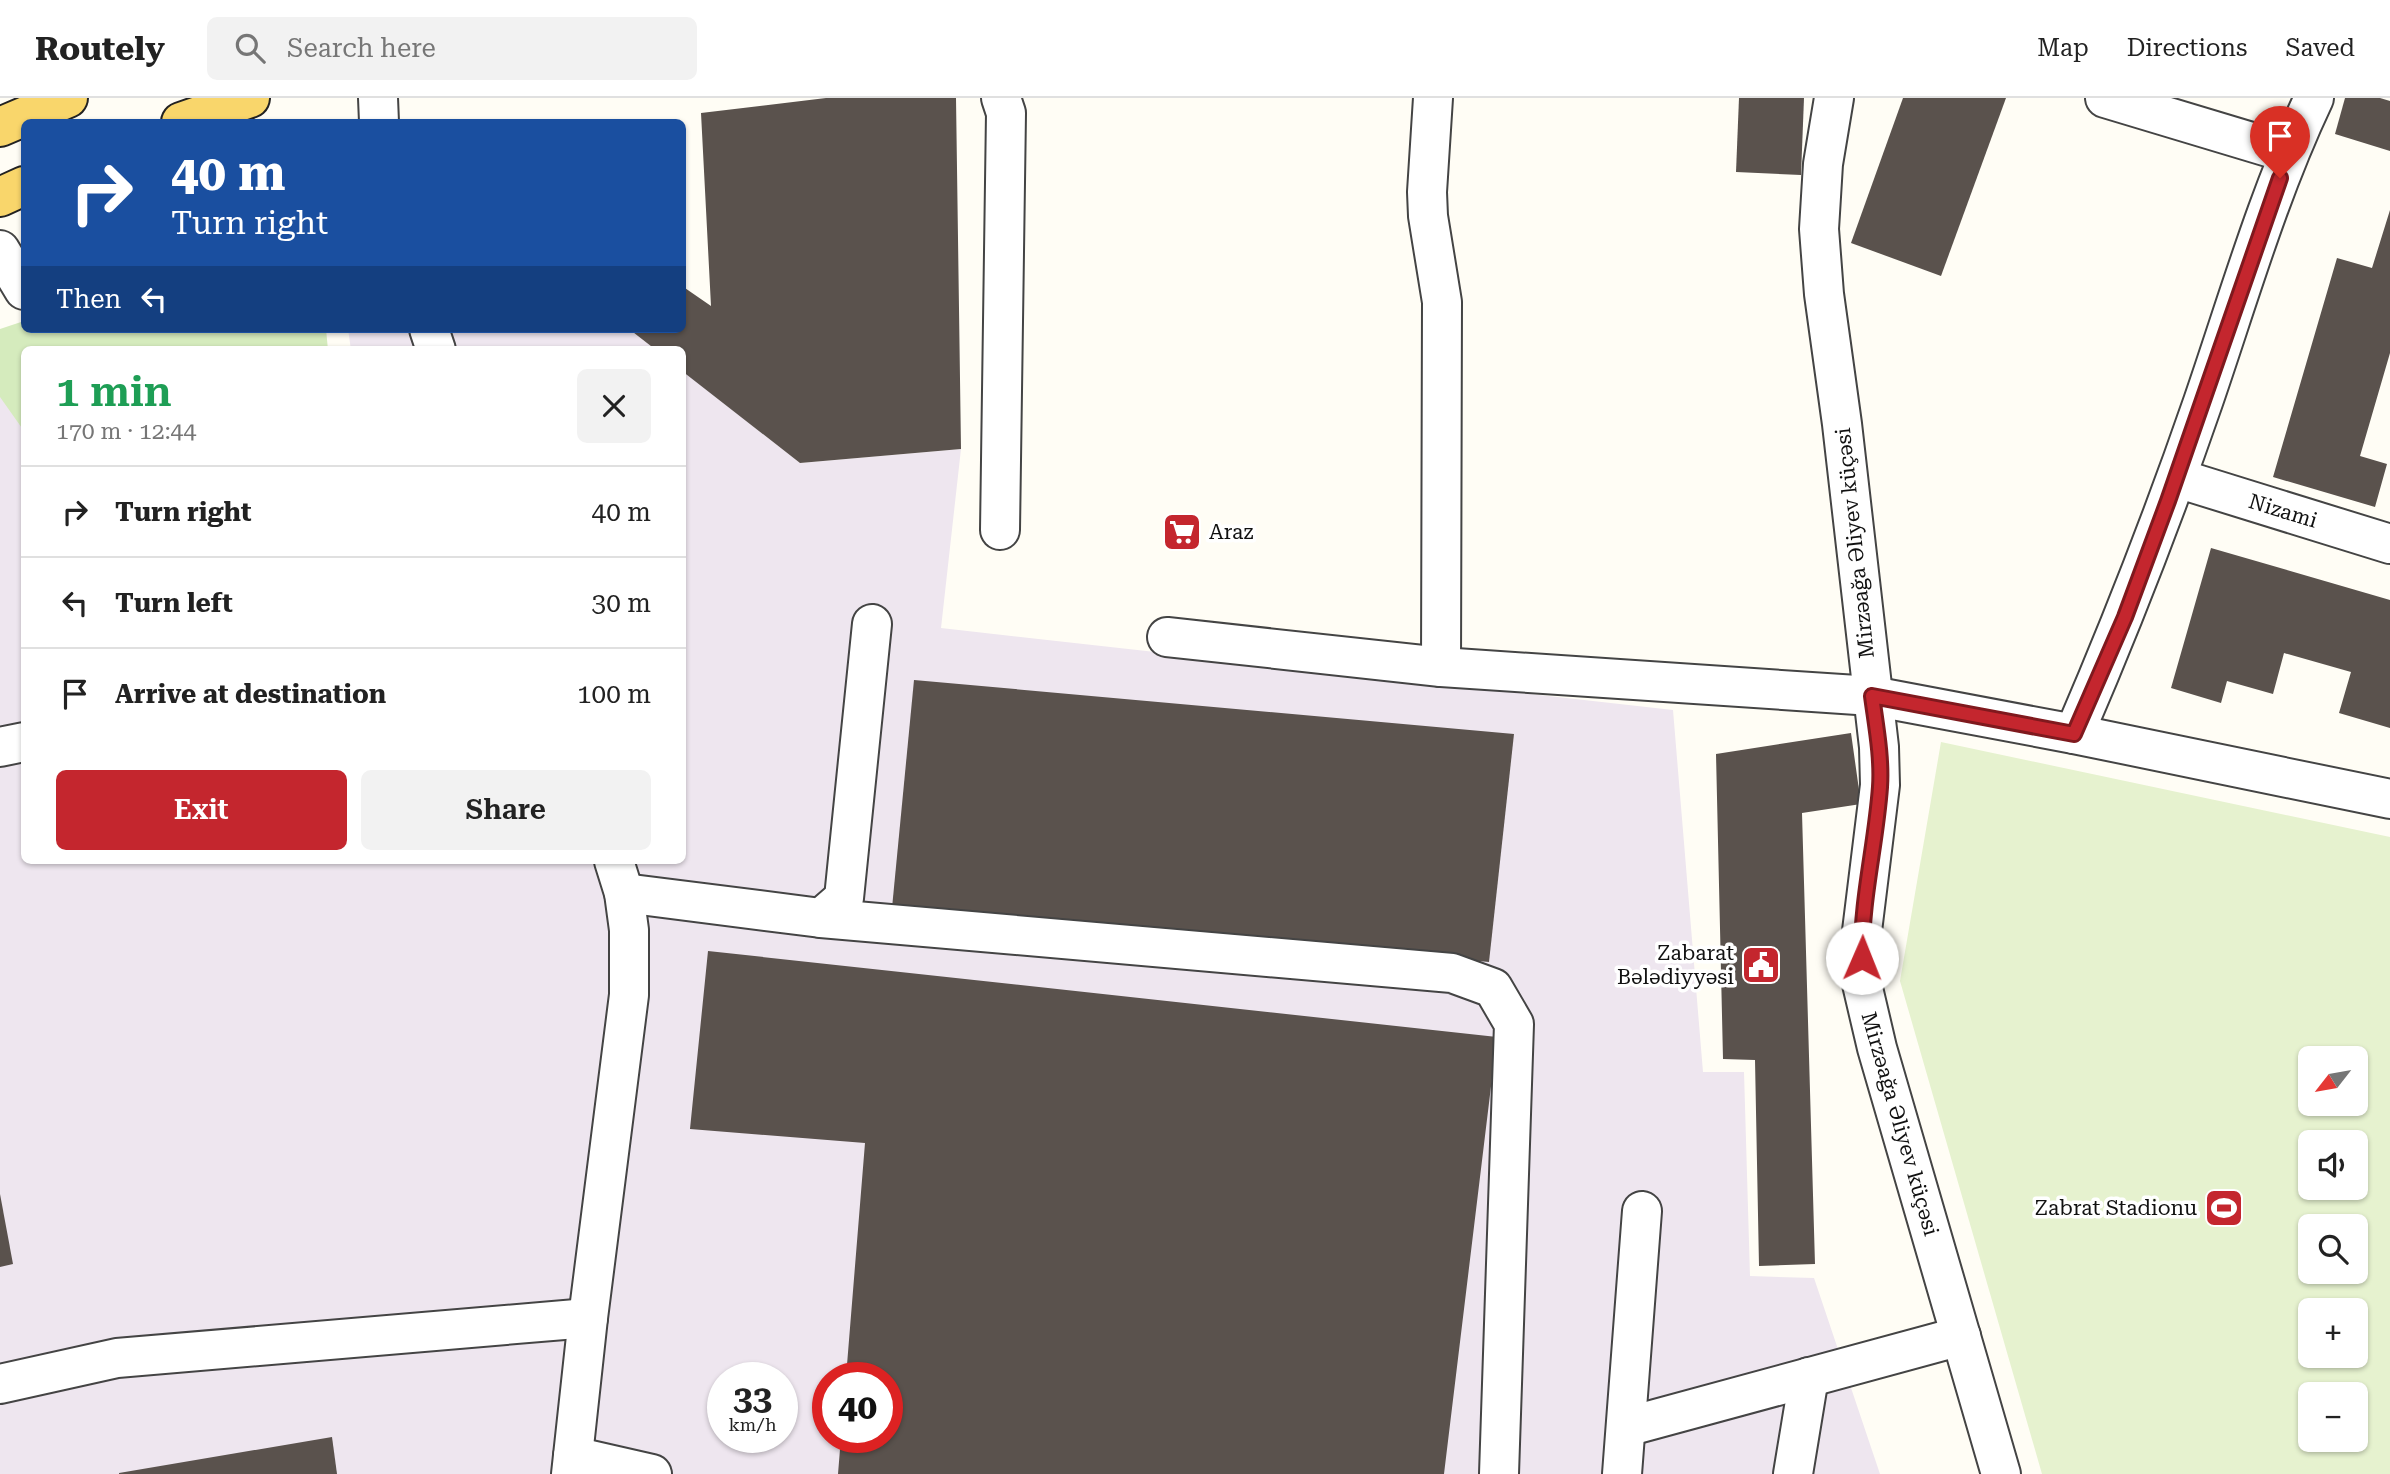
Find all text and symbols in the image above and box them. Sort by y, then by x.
search box [207,17,697,80]
text: Routely [35,29,165,68]
icon: search [231,29,269,67]
text: Search here [287,33,436,63]
text: Map [2037,34,2089,62]
text: Directions [2127,34,2247,62]
text: Saved [2285,34,2355,62]
pin [2250,106,2310,178]
icon: arrive [2261,117,2299,155]
text: 40 m [171,145,286,202]
icon: right [56,147,147,238]
text: Turn right [171,204,328,242]
icon: left [135,280,173,318]
text: Then [56,284,121,314]
text: 1 min [56,367,172,416]
button: close [577,369,651,443]
text: 170 m · 12:44 [56,418,196,445]
street label: Mirzəağa Əliyev küçəsi [1831,426,1879,659]
street label: Nizami [2246,489,2321,533]
icon: right [56,493,94,531]
text: Turn right [115,497,251,527]
text: 40 m [592,497,651,527]
supermarket icon: Araz [1161,511,1203,553]
place label: Araz [1209,520,1253,544]
icon: left [56,584,94,622]
text: Turn left [115,588,233,618]
text: 30 m [592,588,651,618]
icon: arrive [56,675,94,713]
text: Arrive at destination [115,679,386,709]
text: 100 m [577,679,651,709]
button: Exit [56,770,347,850]
button: Share [361,770,651,850]
position arrow [1825,921,1899,995]
place label: Zabarat Bələdiyyəsi [1617,941,1734,989]
public building icon: Zabarat Bələdiyyəsi [1740,944,1782,986]
street label: Mirzəağa Əliyev küçəsi [1857,1009,1944,1239]
north arrow [2298,1046,2368,1116]
map controls [2298,1046,2368,1452]
button: sound [2298,1130,2368,1200]
sports icon: Zabrat Stadionu [2203,1187,2245,1229]
place label: Zabrat Stadionu [2035,1196,2197,1220]
button: search [2298,1214,2368,1284]
button: + [2298,1298,2368,1368]
speed limit sign: 40 [812,1362,903,1453]
text: 33 [733,1378,772,1419]
button: − [2298,1382,2368,1452]
text: km/h [728,1414,777,1435]

